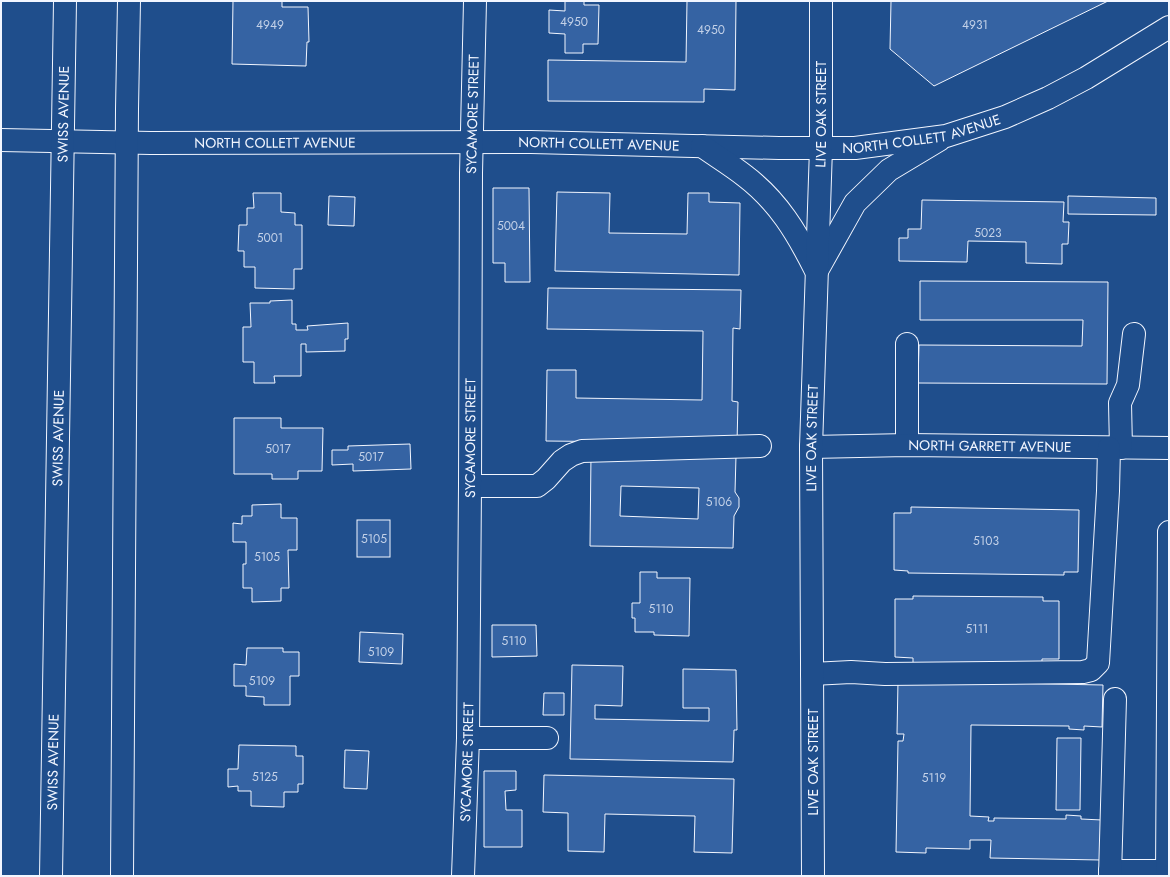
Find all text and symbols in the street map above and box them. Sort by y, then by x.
house number: 4950 [560,13,588,31]
house number: 4949 [256,16,284,34]
house number: 4931 [962,16,988,34]
house number: 4950 [697,21,725,39]
street label: SYCAMORE STREET [461,54,484,174]
street label: LIVE OAK STREET [810,60,831,168]
street label: SWISS AVENUE [52,66,74,163]
street label: NORTH COLLETT AVENUE [842,109,1003,158]
street label: NORTH COLLETT AVENUE [194,132,356,153]
street label: NORTH COLLETT AVENUE [518,132,680,156]
house number: 5004 [497,217,525,235]
house number: 5023 [974,224,1002,242]
house number: 5001 [257,229,283,247]
street label: SYCAMORE STREET [460,378,480,498]
street label: LIVE OAK STREET [801,384,823,491]
street label: SWISS AVENUE [47,390,69,487]
street label: NORTH GARRETT AVENUE [908,435,1072,457]
house number: 5017 [265,440,292,458]
house number: 5017 [358,448,385,466]
house number: 5106 [706,493,732,511]
house number: 5105 [361,530,387,548]
house number: 5103 [973,532,999,550]
house number: 5105 [254,548,280,566]
house number: 5110 [649,600,673,618]
house number: 5111 [966,620,988,638]
house number: 5110 [502,632,526,650]
house number: 5109 [368,643,394,661]
house number: 5109 [249,672,275,690]
street label: SYCAMORE STREET [455,702,478,822]
street label: LIVE OAK STREET [803,708,823,815]
street label: SWISS AVENUE [42,714,64,811]
house number: 5125 [252,768,278,786]
house number: 5119 [922,769,946,787]

